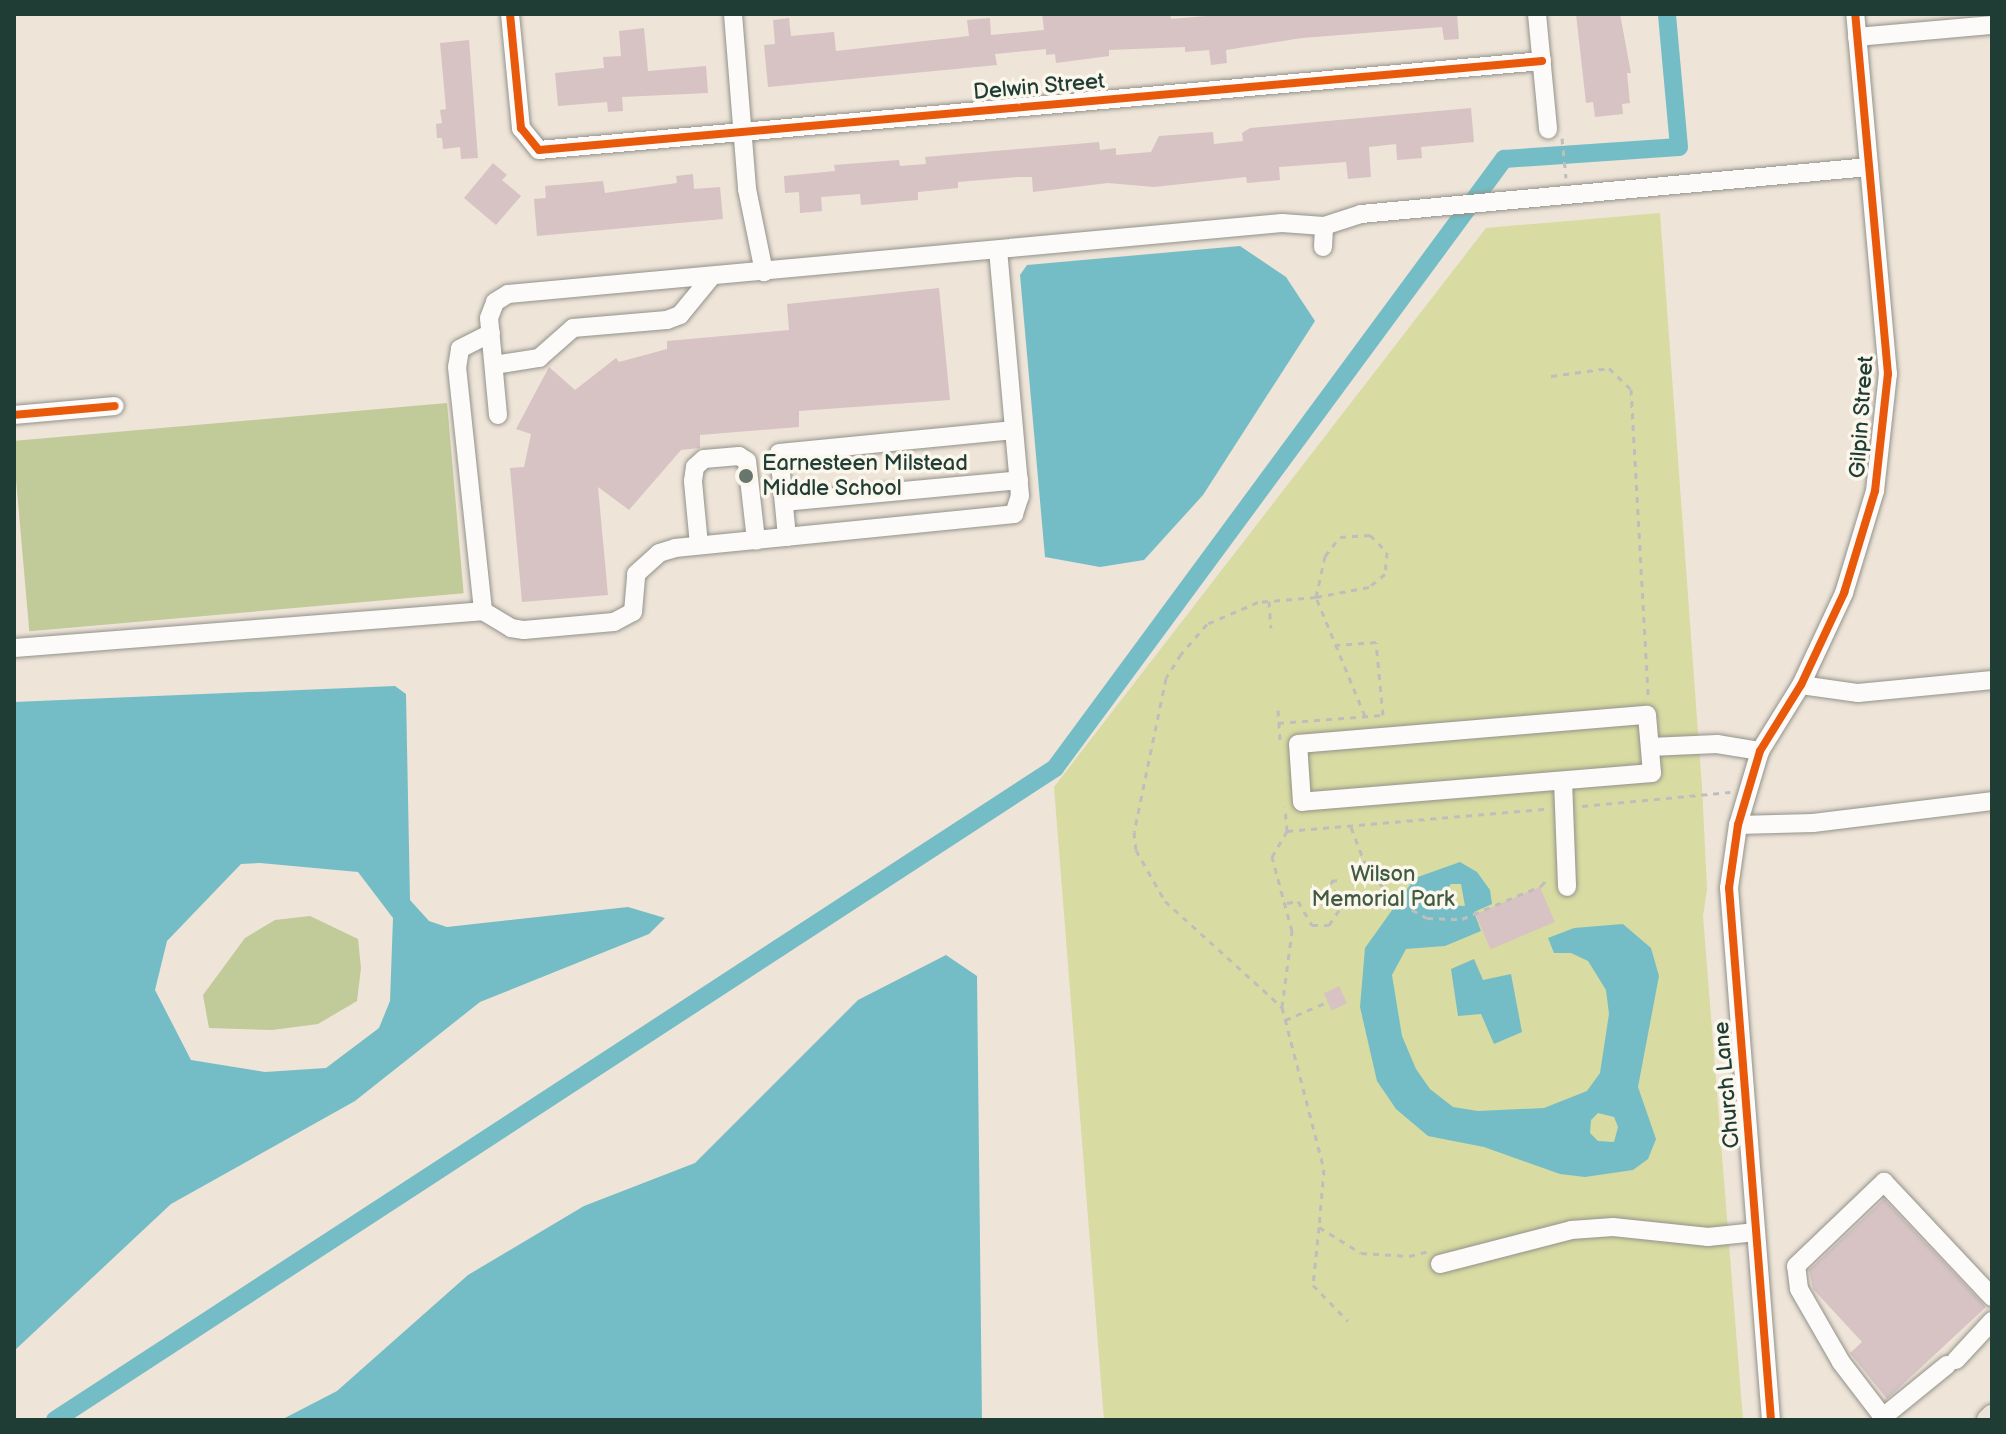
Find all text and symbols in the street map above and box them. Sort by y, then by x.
street label: Delwin Street [972,68,1106,106]
street label: Gilpin Street [1845,355,1879,479]
place label: Earnesteen Milstead Middle School [762,450,968,502]
marker: Earnesteen Milstead Middle School [737,467,755,485]
park label: Wilson Memorial Park [1311,861,1455,912]
street label: Church Lane [1708,1021,1746,1149]

